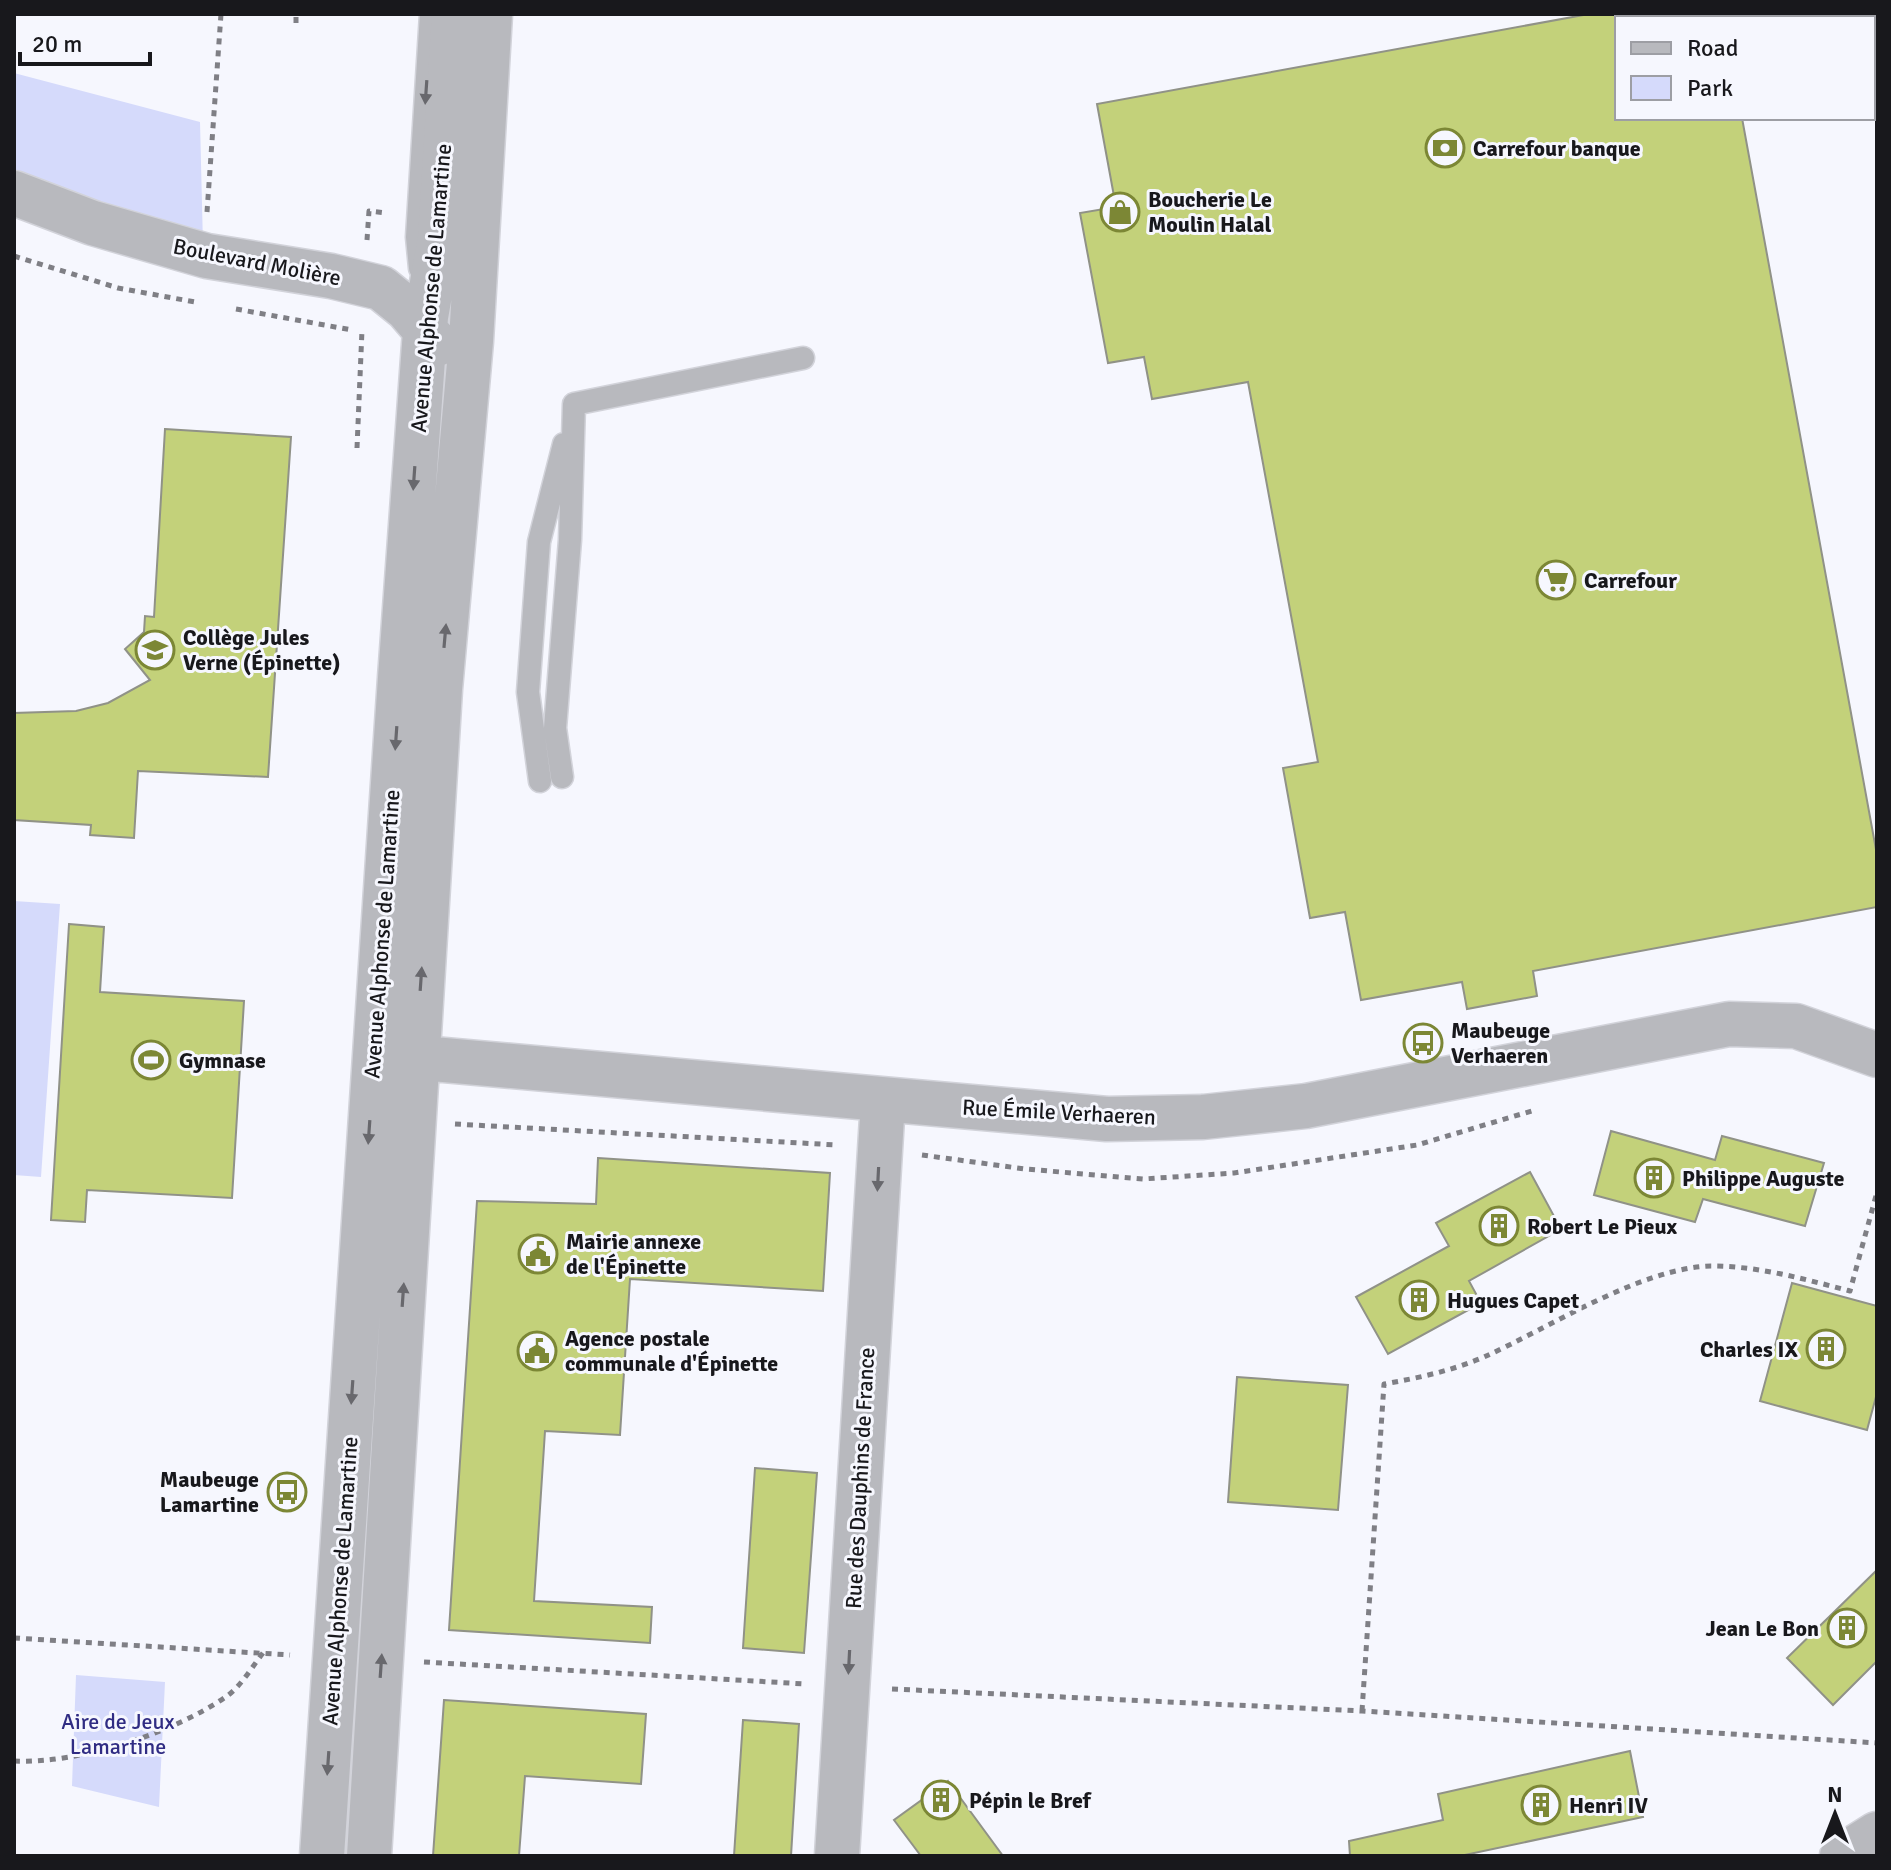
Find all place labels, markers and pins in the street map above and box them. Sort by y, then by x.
bank icon: Carrefour banque [1424,127,1466,169]
place label: Carrefour banque [1473,135,1641,162]
place label: Boucherie Le Moulin Halal [1148,186,1272,238]
shop icon: Boucherie Le Moulin Halal [1099,191,1141,233]
supermarket icon: Carrefour [1535,559,1577,601]
place label: Carrefour [1584,567,1677,594]
place label: Collège Jules Verne (Épinette) [183,624,340,676]
school or university icon: Collège Jules Verne (Épinette) [134,629,176,671]
place label: Maubeuge Verhaeren [1451,1017,1550,1069]
bus stop icon: Maubeuge Verhaeren [1402,1022,1444,1064]
sports icon: Gymnase [130,1039,172,1081]
place label: Gymnase [179,1047,266,1074]
building icon: Philippe Auguste [1633,1157,1675,1199]
place label: Philippe Auguste [1682,1165,1845,1192]
building icon: Robert Le Pieux [1478,1205,1520,1247]
place label: Robert Le Pieux [1527,1213,1678,1240]
place label: Mairie annexe de l'Épinette [566,1228,701,1280]
public building icon: Mairie annexe de l'Épinette [517,1233,559,1275]
building icon: Hugues Capet [1398,1279,1440,1321]
place label: Hugues Capet [1447,1287,1579,1314]
place label: Agence postale communale d'Épinette [565,1325,778,1377]
building icon: Charles IX [1805,1328,1847,1370]
public building icon: Agence postale communale d'Épinette [516,1330,558,1372]
place label: Charles IX [1700,1336,1798,1363]
place label: Maubeuge Lamartine [160,1466,259,1518]
bus stop icon: Maubeuge Lamartine [266,1471,308,1513]
building icon: Jean Le Bon [1826,1607,1868,1649]
place label: Jean Le Bon [1705,1615,1819,1642]
building icon: Pépin le Bref [920,1779,962,1821]
building icon: Henri IV [1520,1784,1562,1826]
place label: Pépin le Bref [969,1787,1092,1814]
place label: Henri IV [1569,1792,1649,1819]

